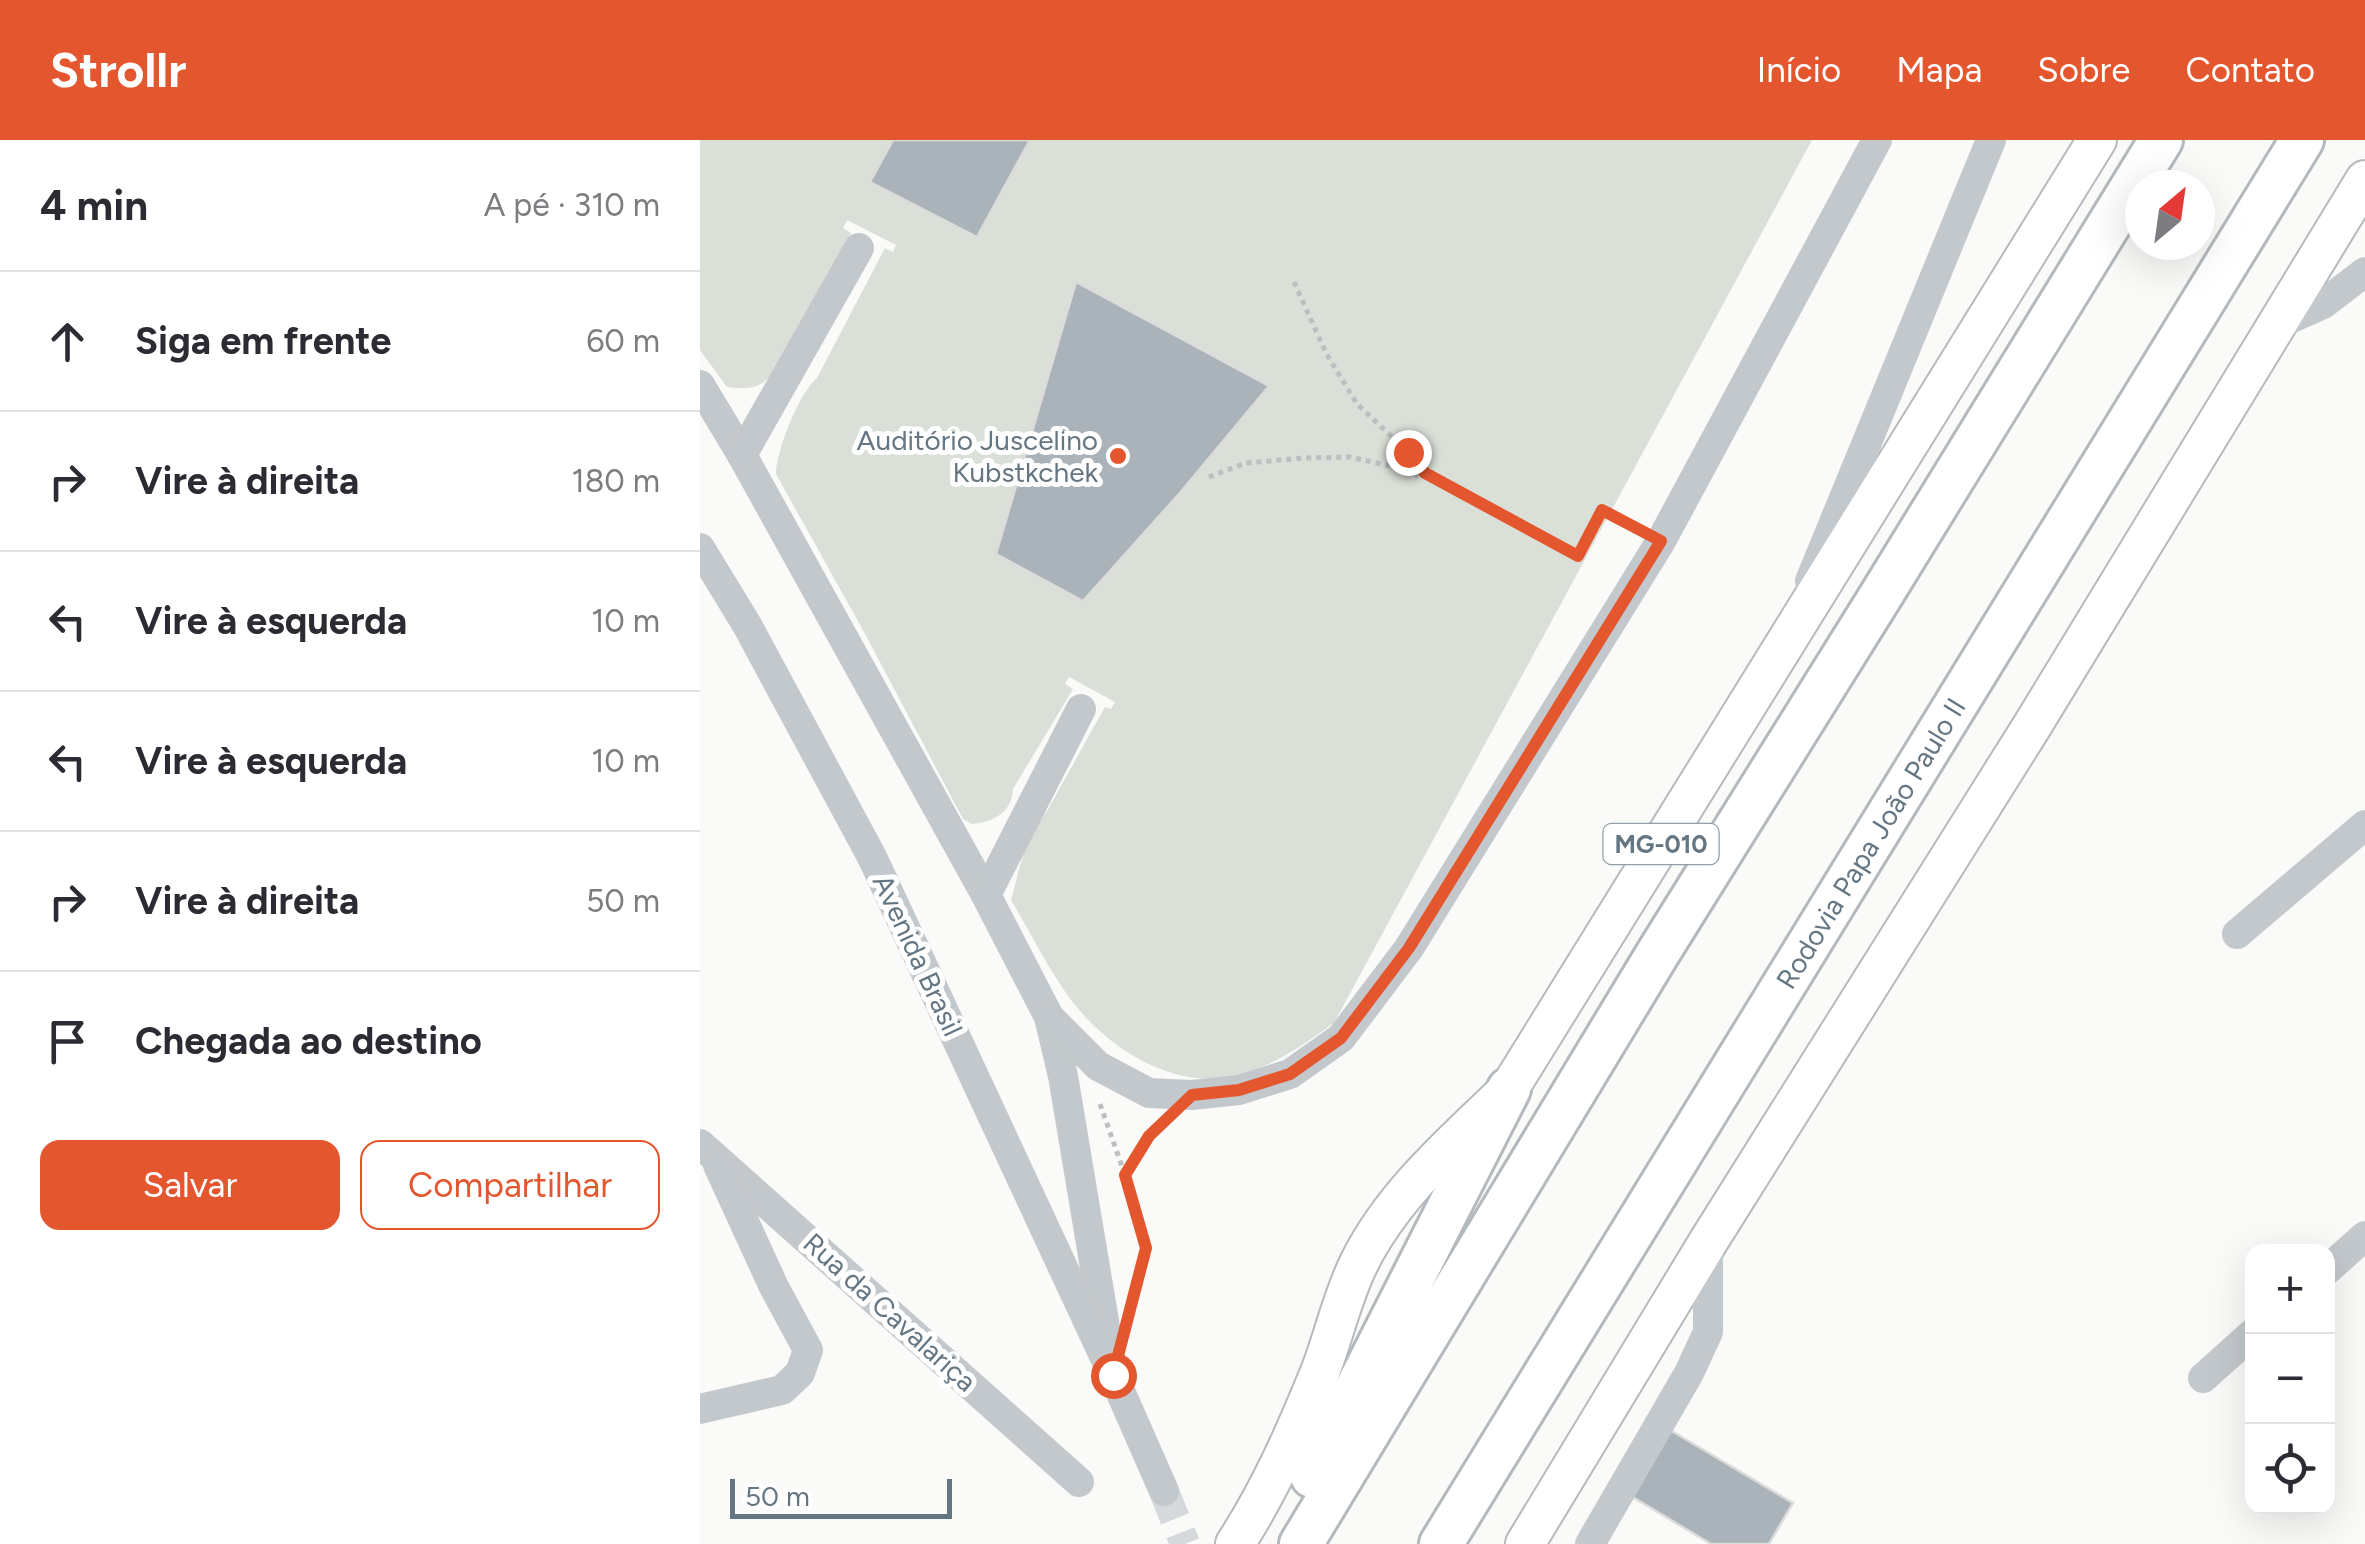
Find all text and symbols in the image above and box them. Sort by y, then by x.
text: Strollr [50,41,186,99]
text: Início [1757,49,1841,91]
text: Mapa [1896,49,1982,91]
text: Sobre [2037,49,2130,91]
text: Contato [2185,49,2315,91]
north arrow [2125,170,2215,260]
text: 4 min [40,180,148,231]
text: A pé · 310 m [484,186,660,224]
icon: ahead [40,314,95,369]
text: Siga em frente [135,318,391,364]
text: 60 m [586,322,660,360]
place label: Auditório Juscelino Kubstkchek [857,423,1098,489]
route end [1386,430,1432,476]
marker: Auditório Juscelino Kubstkchek [1107,445,1129,467]
icon: right [40,454,95,509]
text: Vire à direita [135,458,359,504]
text: 180 m [571,462,660,500]
icon: left [40,594,95,649]
text: Vire à esquerda [135,598,407,644]
text: 10 m [591,602,660,640]
street label: Rodovia Papa João Paulo II [1769,692,1973,995]
icon: left [40,734,95,789]
text: Vire à esquerda [135,738,407,784]
text: 10 m [591,742,660,780]
road number: MG-010 [1604,824,1718,864]
street label: Avenida Brasil [866,869,970,1041]
icon: right [40,874,95,929]
text: Vire à direita [135,878,359,924]
text: 50 m [586,882,660,920]
icon: arrive [40,1014,95,1069]
text: Chegada ao destino [135,1018,482,1064]
button: Salvar [40,1140,340,1230]
button: Compartilhar [360,1140,660,1230]
street label: Rua da Cavalariça [797,1226,983,1398]
map controls [2245,1244,2335,1514]
button: + [2245,1244,2335,1334]
button: − [2245,1334,2335,1424]
route start [1091,1353,1137,1399]
button: locate [2245,1424,2335,1514]
scale bar [730,1474,952,1518]
text: 50 m [745,1479,810,1513]

